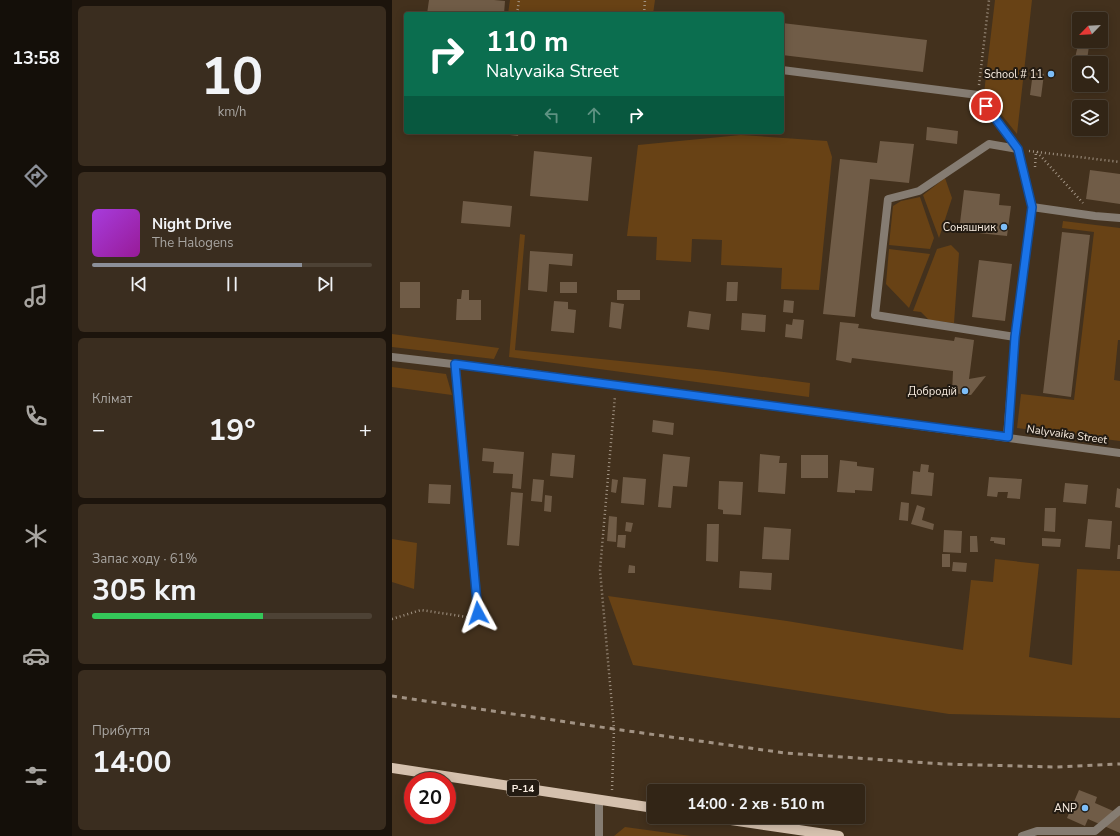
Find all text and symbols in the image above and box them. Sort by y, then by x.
north arrow [1072,12,1108,48]
map controls [1072,12,1108,136]
text: 110 m [486,23,569,61]
icon: right [420,28,472,80]
text: 10 [201,41,263,112]
text: 13:58 [12,46,60,70]
button: search [1072,56,1108,92]
text: Nalyvaika Street [486,59,619,83]
place label: School # 11 [984,67,1043,82]
marker: School # 11 [1046,69,1056,79]
pin [969,89,1003,123]
icon: arrive [975,95,997,117]
button: layers [1072,100,1108,136]
text: km/h [218,103,246,121]
icon: left [541,104,563,126]
icon: ahead [583,104,605,126]
icon: right [625,104,647,126]
icon: directions [22,162,50,190]
text: Night Drive [152,214,232,234]
place label: Соняшник [943,220,996,235]
marker: Соняшник [999,222,1009,232]
text: The Halogens [152,234,233,252]
icon: previous [128,273,150,295]
icon: pause [221,273,243,295]
icon: next [314,273,336,295]
icon: music [22,282,50,310]
place label: Добродій [908,384,957,399]
marker: Добродій [960,386,970,396]
text: Клімат [92,390,132,408]
icon: phone [22,402,50,430]
text: 19° [208,410,256,451]
text: − [92,415,105,445]
text: + [359,415,372,445]
street label: Nalyvaika Street [1026,421,1108,448]
icon: climate [22,522,50,550]
text: Запас ходу · 61% [92,550,197,568]
text: 305 km [92,570,197,611]
position arrow [457,592,499,634]
icon: car [22,642,50,670]
text: Прибуття [92,722,150,740]
text: 14:00 [92,742,171,783]
icon: filters [22,762,50,790]
speed limit sign: 20 [404,772,456,824]
road number: Р-14 [507,780,539,796]
text: 14:00 · 2 хв · 510 m [687,794,825,814]
place label: ANP [1054,801,1077,816]
marker: ANP [1080,803,1090,813]

